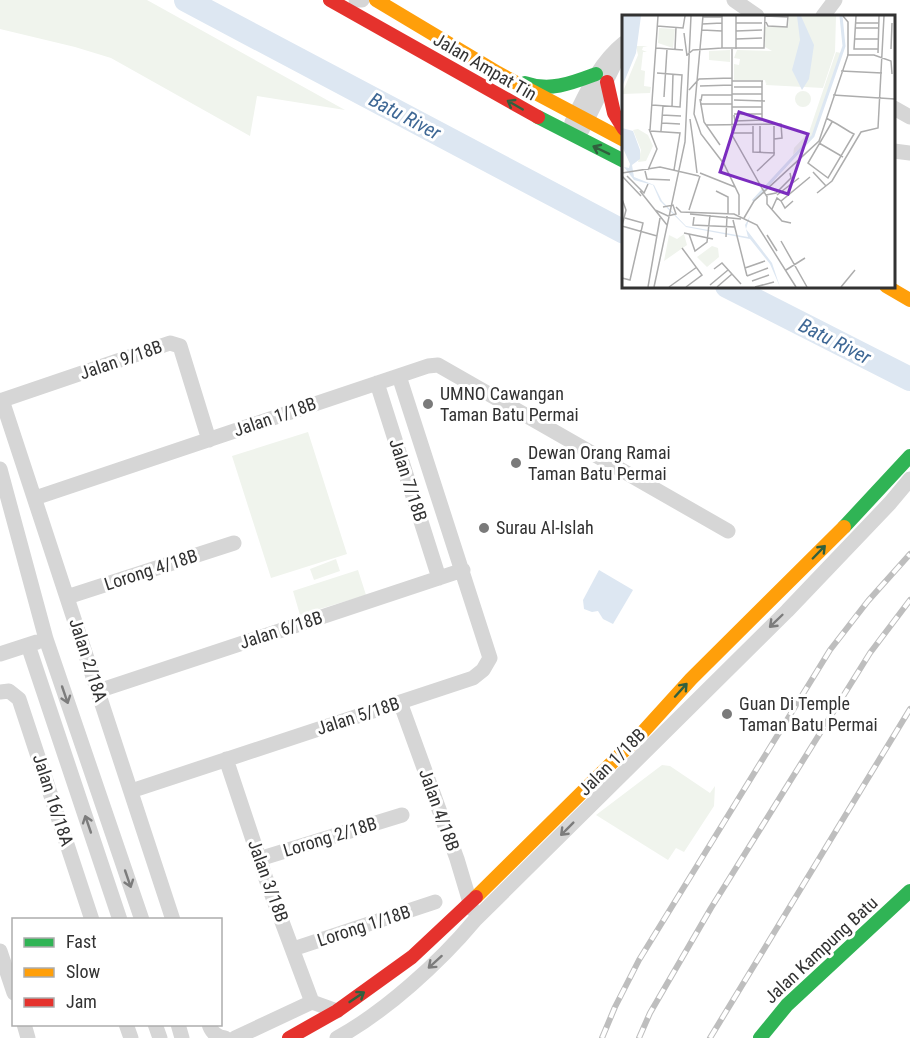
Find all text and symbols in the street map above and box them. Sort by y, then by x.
inset map [622,15,895,288]
street label: Jalan Ampat Tin [430,29,541,105]
water label: Batu River [365,87,446,145]
one-way arrow [507,99,524,111]
one-way arrow [592,143,610,155]
water label: Batu River [795,313,876,370]
street label: Jalan 9/18B [77,336,165,383]
place label: UMNO Cawangan Taman Batu Permai [440,383,579,425]
street label: Jalan 1/18B [231,393,319,440]
marker: UMNO Cawangan Taman Batu Permai [421,397,435,411]
street label: Jalan 7/18B [385,436,432,524]
place label: Dewan Orang Ramai Taman Batu Permai [528,442,671,484]
marker: Dewan Orang Ramai Taman Batu Permai [509,456,523,470]
place label: Surau Al-Islah [496,517,594,538]
marker: Surau Al-Islah [477,521,491,535]
street label: Lorong 4/18B [102,545,200,594]
one-way arrow [812,545,827,560]
street label: Jalan 6/18B [237,606,325,653]
one-way arrow [769,614,784,629]
street label: Jalan 2/18A [65,615,112,705]
one-way arrow [674,682,688,697]
one-way arrow [61,685,72,704]
street label: Jalan 5/18B [314,692,402,739]
place label: Guan Di Temple Taman Batu Permai [739,693,878,735]
marker: Guan Di Temple Taman Batu Permai [720,707,734,721]
street label: Jalan 1/18B [574,724,650,800]
street label: Jalan 16/18A [29,751,78,849]
street label: Jalan 4/18B [415,766,464,854]
street label: Lorong 2/18B [280,812,379,861]
one-way arrow [82,815,93,834]
one-way arrow [559,822,574,836]
street label: Jalan 3/18B [244,837,293,925]
one-way arrow [124,869,135,888]
street label: Jalan Kampung Batu [760,892,881,1007]
street label: Lorong 1/18B [315,901,413,950]
legend [12,918,222,1026]
text: Fast [66,931,97,952]
one-way arrow [427,955,442,969]
text: Slow [66,961,101,982]
text: Jam [66,991,97,1012]
one-way arrow [349,991,365,1003]

